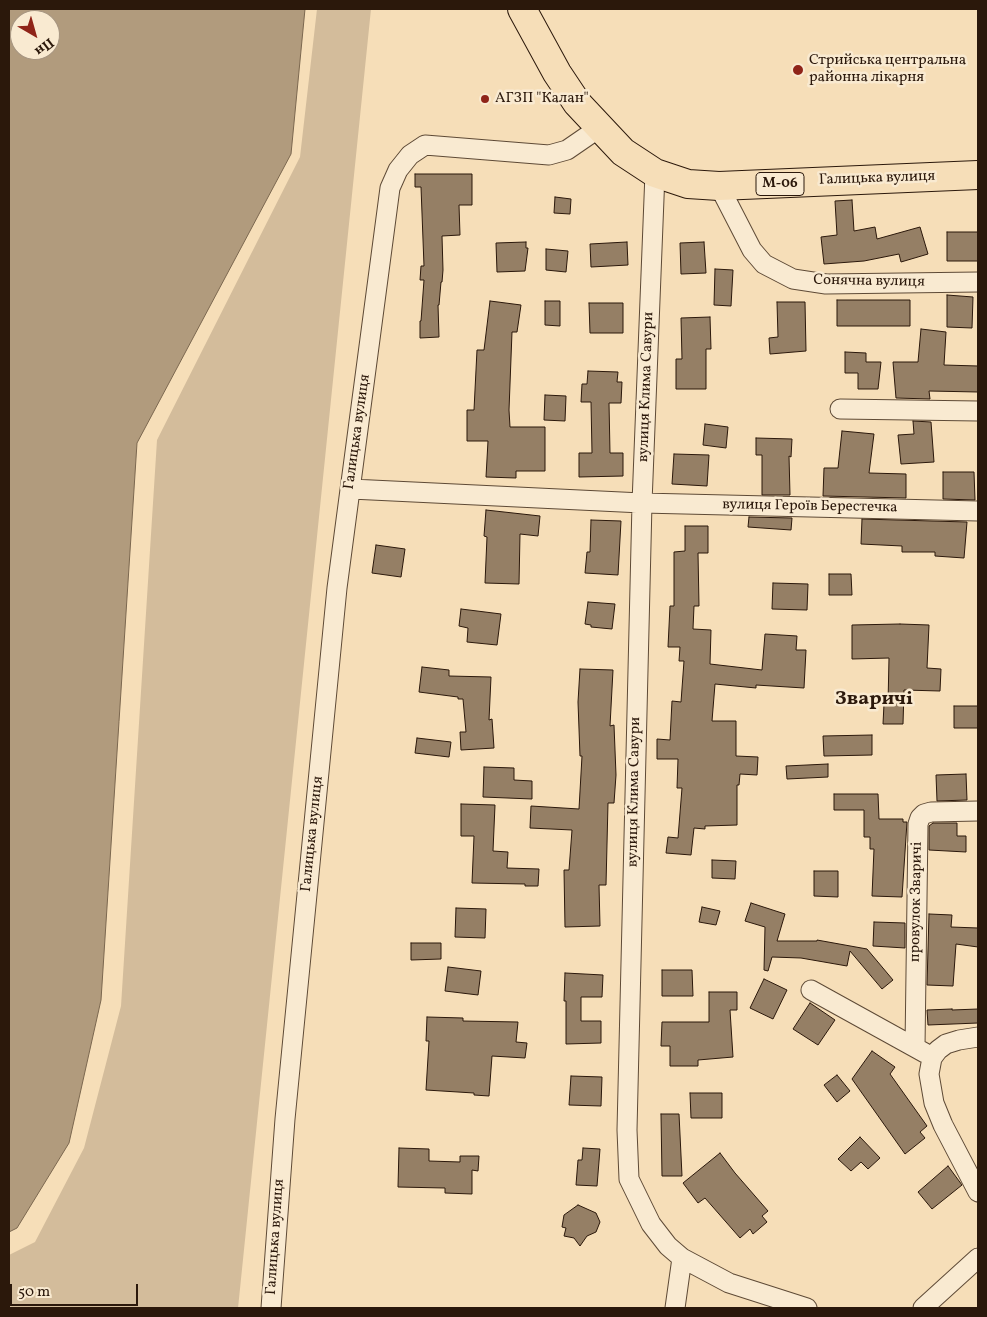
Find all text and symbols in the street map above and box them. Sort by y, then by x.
north arrow [10,10,60,60]
text: Пн [30,33,58,60]
place label: Стрийська центральна районна лікарня [809,52,966,87]
marker: Стрийська центральна районна лікарня [791,63,805,77]
place label: АГЗП "Калан" [495,90,589,108]
marker: АГЗП "Калан" [479,93,491,105]
street label: Галицька вулиця [818,168,936,190]
road number: М-06 [756,172,804,195]
street label: Сонячна вулиця [813,272,925,292]
street label: вулиця Клима Савури [635,311,659,463]
street label: Галицька вулиця [341,373,375,491]
street label: вулиця Героїв Берестечка [722,496,898,518]
district label: Зваричі [835,688,913,712]
street label: вулиця Клима Савури [625,717,645,867]
street label: Галицька вулиця [298,775,328,893]
street label: провулок Зваричі [907,842,927,962]
street label: Галицька вулиця [263,1178,289,1296]
scale bar [12,1274,140,1306]
text: 50 m [18,1282,50,1303]

